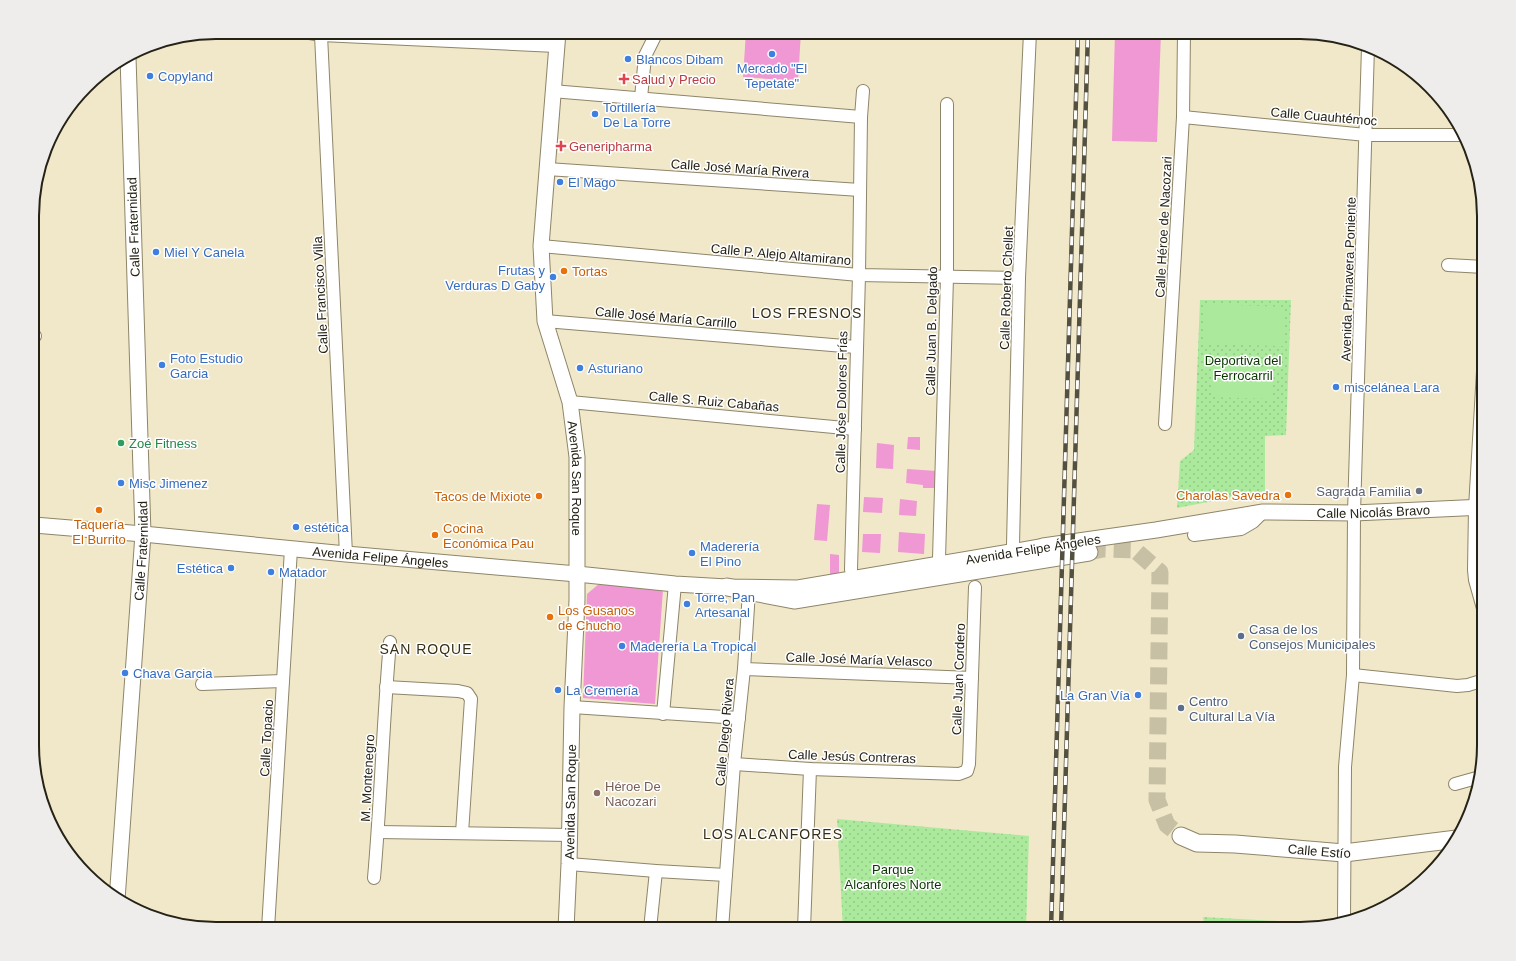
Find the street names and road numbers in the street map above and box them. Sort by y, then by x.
street label: Calle Cuauhtémoc [1270,104,1378,129]
street label: Calle José María Rivera [670,156,810,181]
street label: Calle Héroe de Nacozari [1152,156,1175,298]
street label: Calle Fraternidad [124,177,143,277]
street label: Avenida Primavera Poniente [1338,197,1359,361]
street label: Calle Roberto Chellet [997,226,1016,350]
street label: Calle Francisco Villa [310,235,331,354]
street label: Calle P. Alejo Altamirano [710,241,852,268]
street label: Calle Juan B. Delgado [923,266,940,396]
street label: Calle José María Carrillo [594,304,738,331]
street label: Calle Jóse Dolores Frías [833,330,850,473]
street label: Calle S. Ruiz Cabañas [648,388,780,415]
street label: Avenida San Roque [564,420,584,536]
street label: Calle Fraternidad [131,501,151,601]
street label: Calle Nicolás Bravo [1317,502,1430,521]
street label: Avenida Felipe Ángeles [965,531,1102,568]
street label: Avenida Felipe Ángeles [312,544,450,571]
street label: Calle Juan Cordero [949,623,968,735]
street label: Calle José María Velasco [785,649,933,670]
street label: Calle Diego Rivera [712,677,737,787]
street label: Calle Topacio [257,699,276,777]
street label: M. Montenegro [358,734,377,822]
street label: Avenida San Roque [562,744,579,860]
street label: Calle Jesús Contreras [788,747,917,766]
street label: Calle Estío [1287,841,1352,861]

